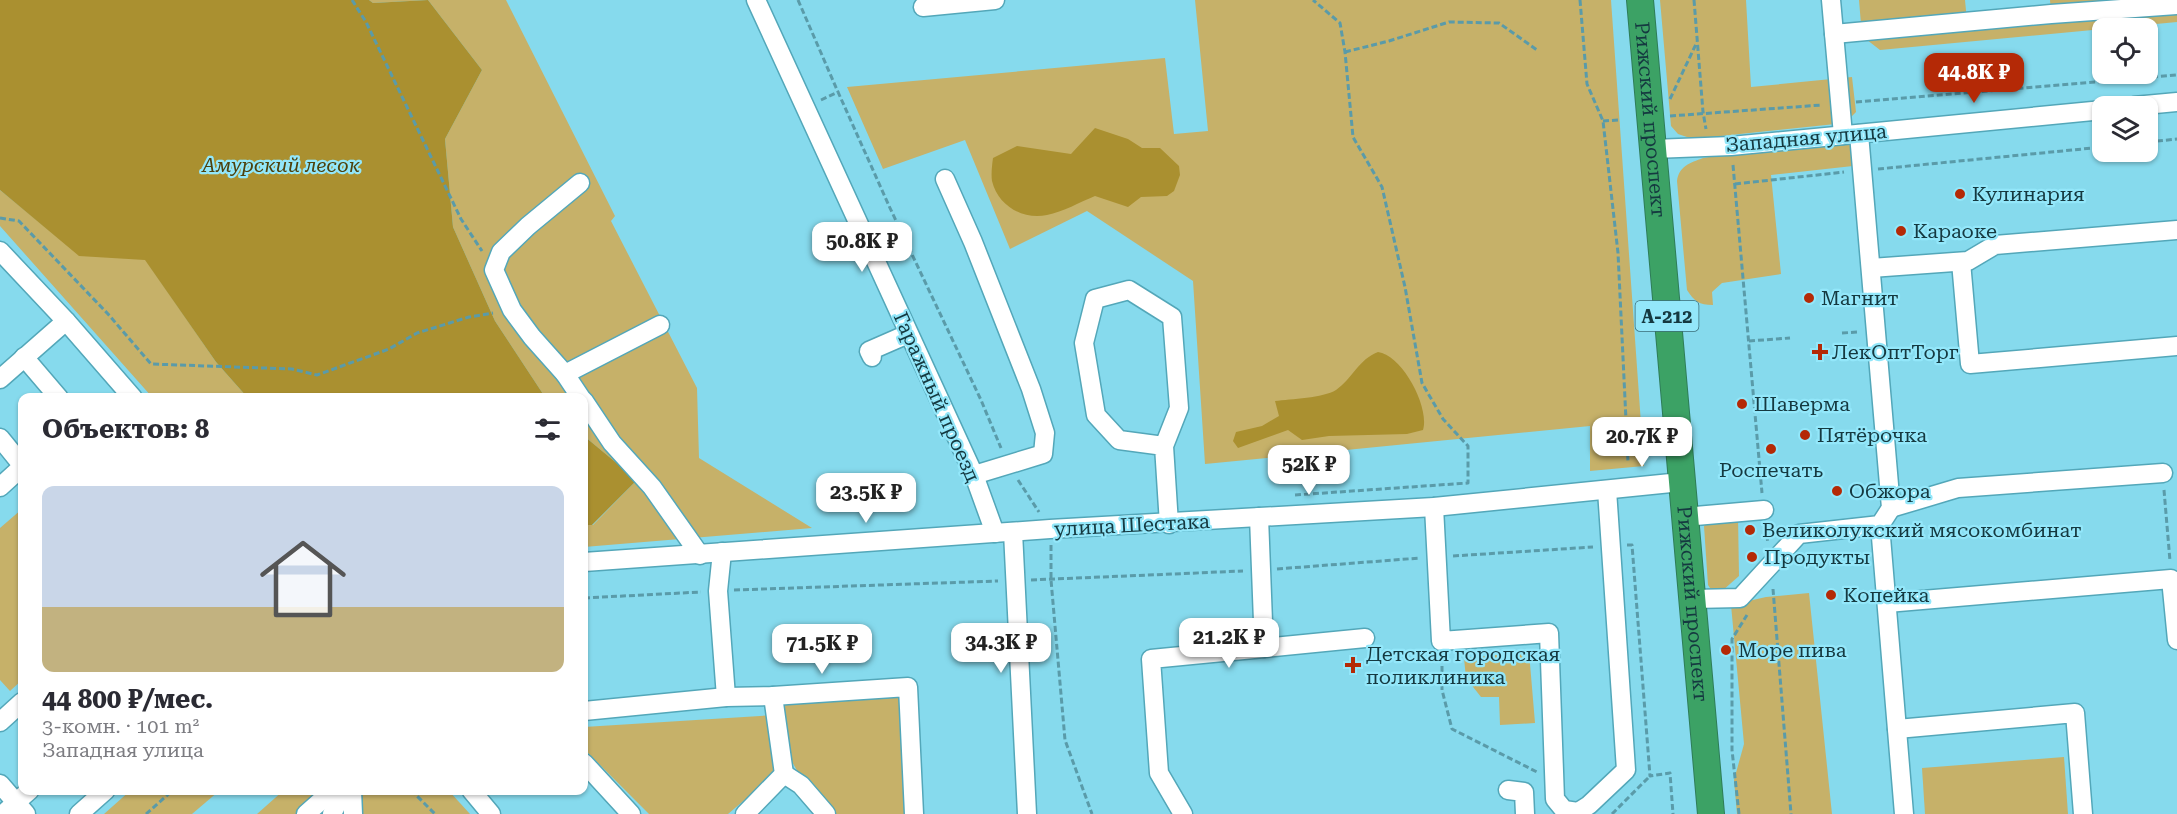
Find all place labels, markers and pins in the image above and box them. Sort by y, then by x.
pin: 44.8K ₽ [1919,53,2029,104]
place label: Кулинария [1972,182,2085,206]
marker: Кулинария [1953,187,1967,201]
place label: Караоке [1913,219,1997,243]
pin: 50.8K ₽ [807,222,917,273]
marker: Караоке [1894,224,1908,238]
place label: Магнит [1821,286,1899,310]
marker: Магнит [1802,291,1816,305]
place label: ЛекОптТорг [1832,340,1959,364]
marker: ЛекОптТорг [1813,345,1827,359]
place label: Шаверма [1754,392,1850,416]
marker: Шаверма [1735,397,1749,411]
pin: 20.7K ₽ [1587,417,1697,468]
place label: Пятёрочка [1817,423,1927,447]
marker: Пятёрочка [1798,428,1812,442]
marker: Роспечать [1764,442,1778,456]
pin: 52K ₽ [1267,445,1351,496]
place label: Роспечать [1719,458,1824,482]
pin: 23.5K ₽ [811,473,921,524]
place label: Обжора [1849,479,1931,503]
marker: Обжора [1830,484,1844,498]
place label: Великолукский мясокомбинат [1762,518,2081,542]
marker: Великолукский мясокомбинат [1743,523,1757,537]
place label: Продукты [1764,545,1870,569]
marker: Продукты [1745,550,1759,564]
place label: Копейка [1843,583,1930,607]
marker: Копейка [1824,588,1838,602]
pin: 21.2K ₽ [1174,618,1284,669]
pin: 34.3K ₽ [946,623,1056,674]
pin: 71.5K ₽ [767,624,877,675]
place label: Море пива [1738,638,1847,662]
place label: Детская городская поликлиника [1366,642,1560,689]
marker: Море пива [1719,643,1733,657]
marker: Детская городская поликлиника [1344,656,1362,674]

